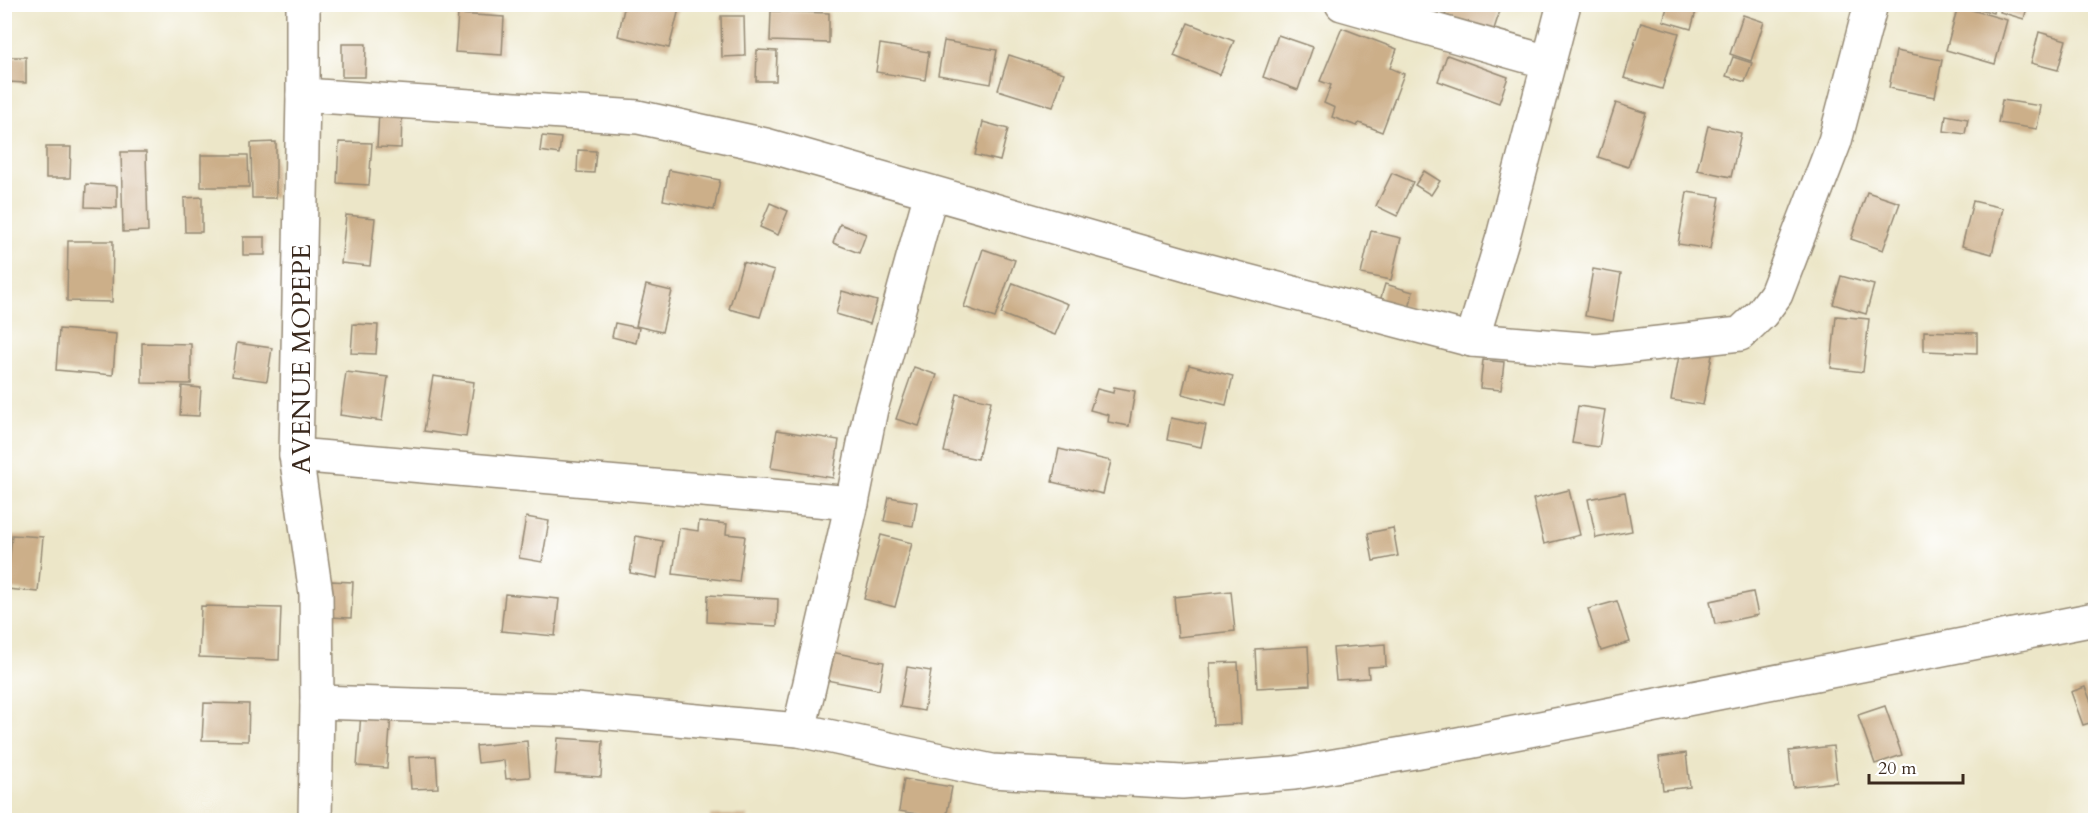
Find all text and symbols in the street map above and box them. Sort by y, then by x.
street label: AVENUE MOPEPE [284,244,319,474]
scale bar [1869,747,1964,785]
text: 20 m [1878,756,1917,781]

